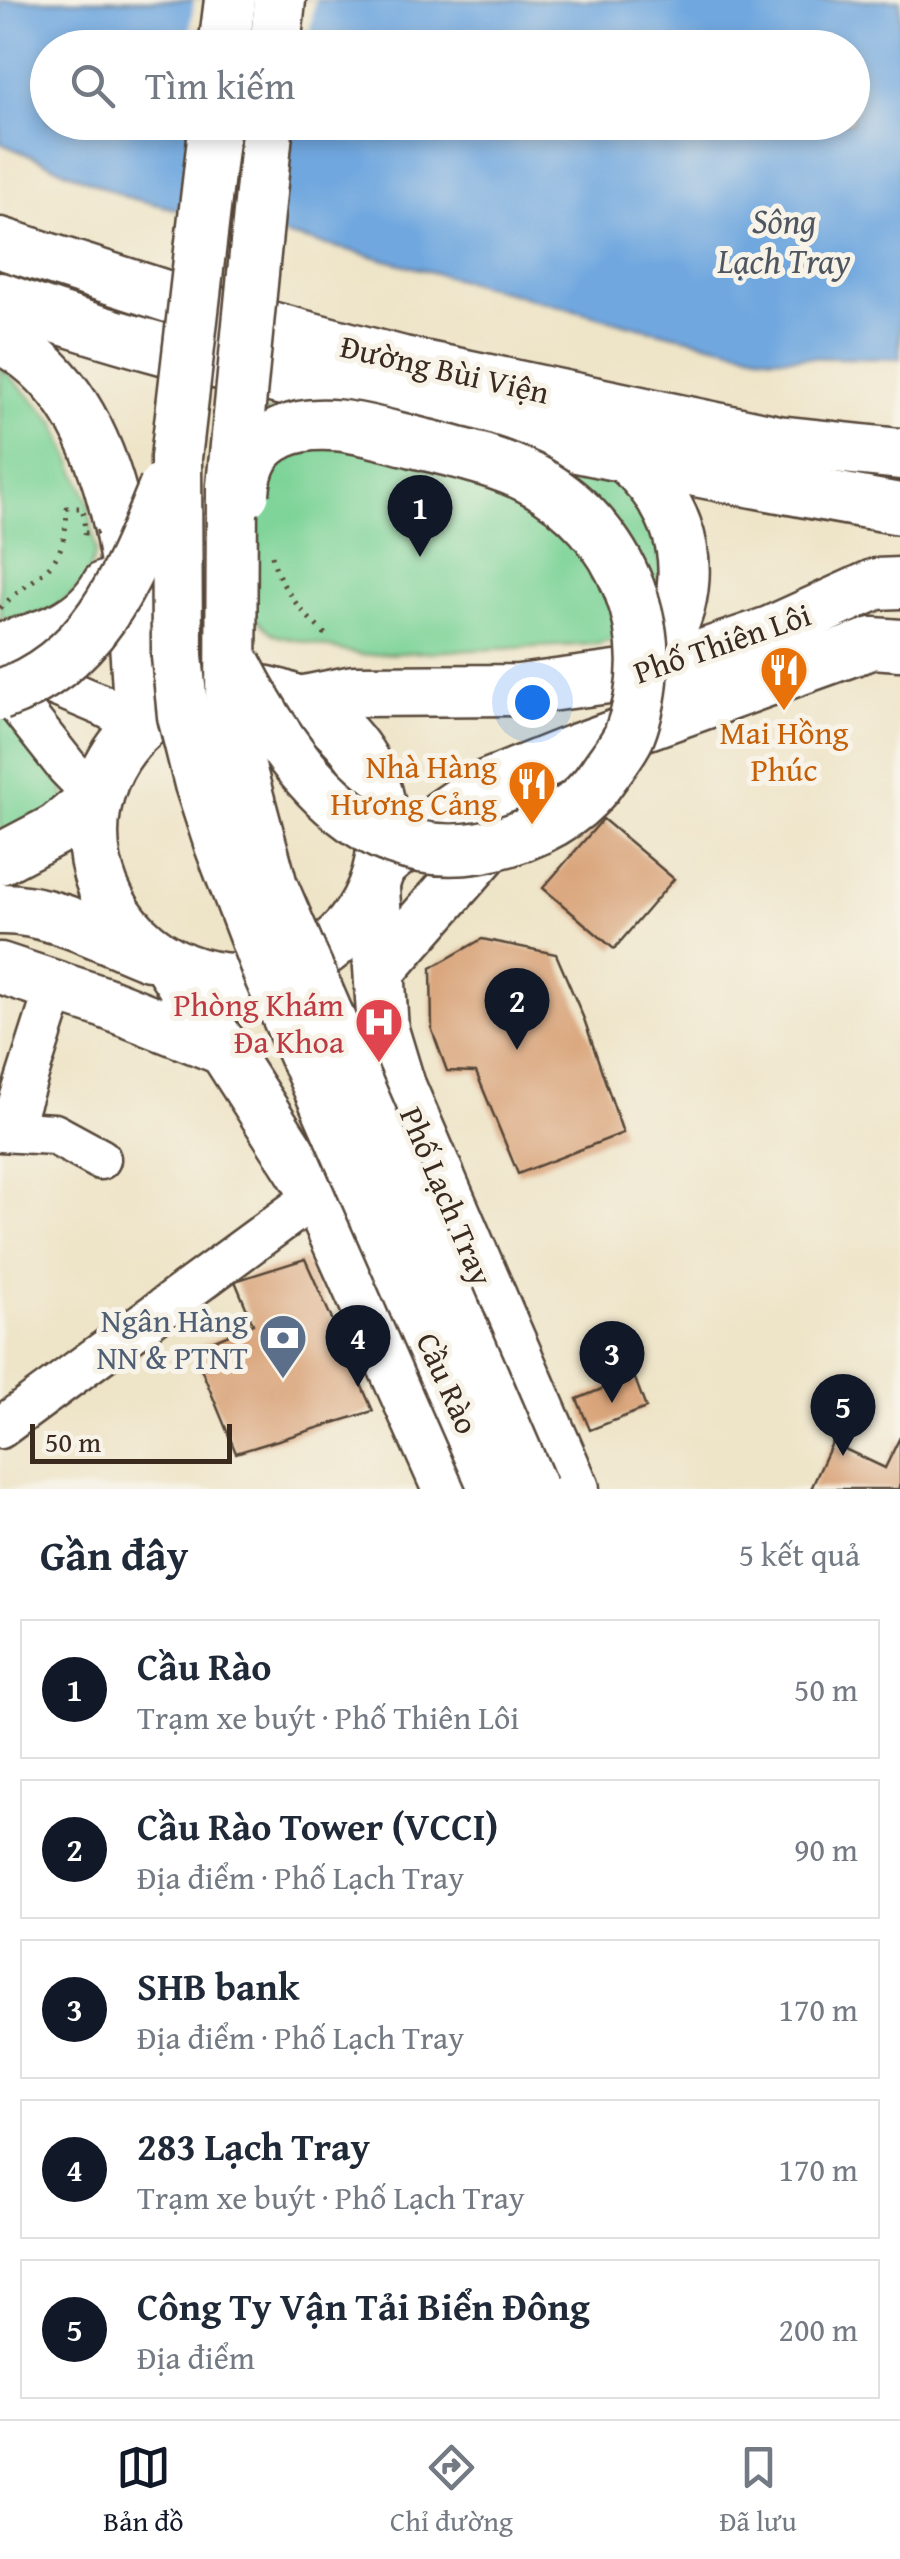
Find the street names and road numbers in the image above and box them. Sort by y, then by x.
street label: Đường Bùi Viện [336,322,554,416]
street label: Phố Thiên Lôi [627,591,817,695]
street label: Phố Lạch Tray [388,1099,506,1293]
street label: Cầu Rào [405,1325,491,1441]

